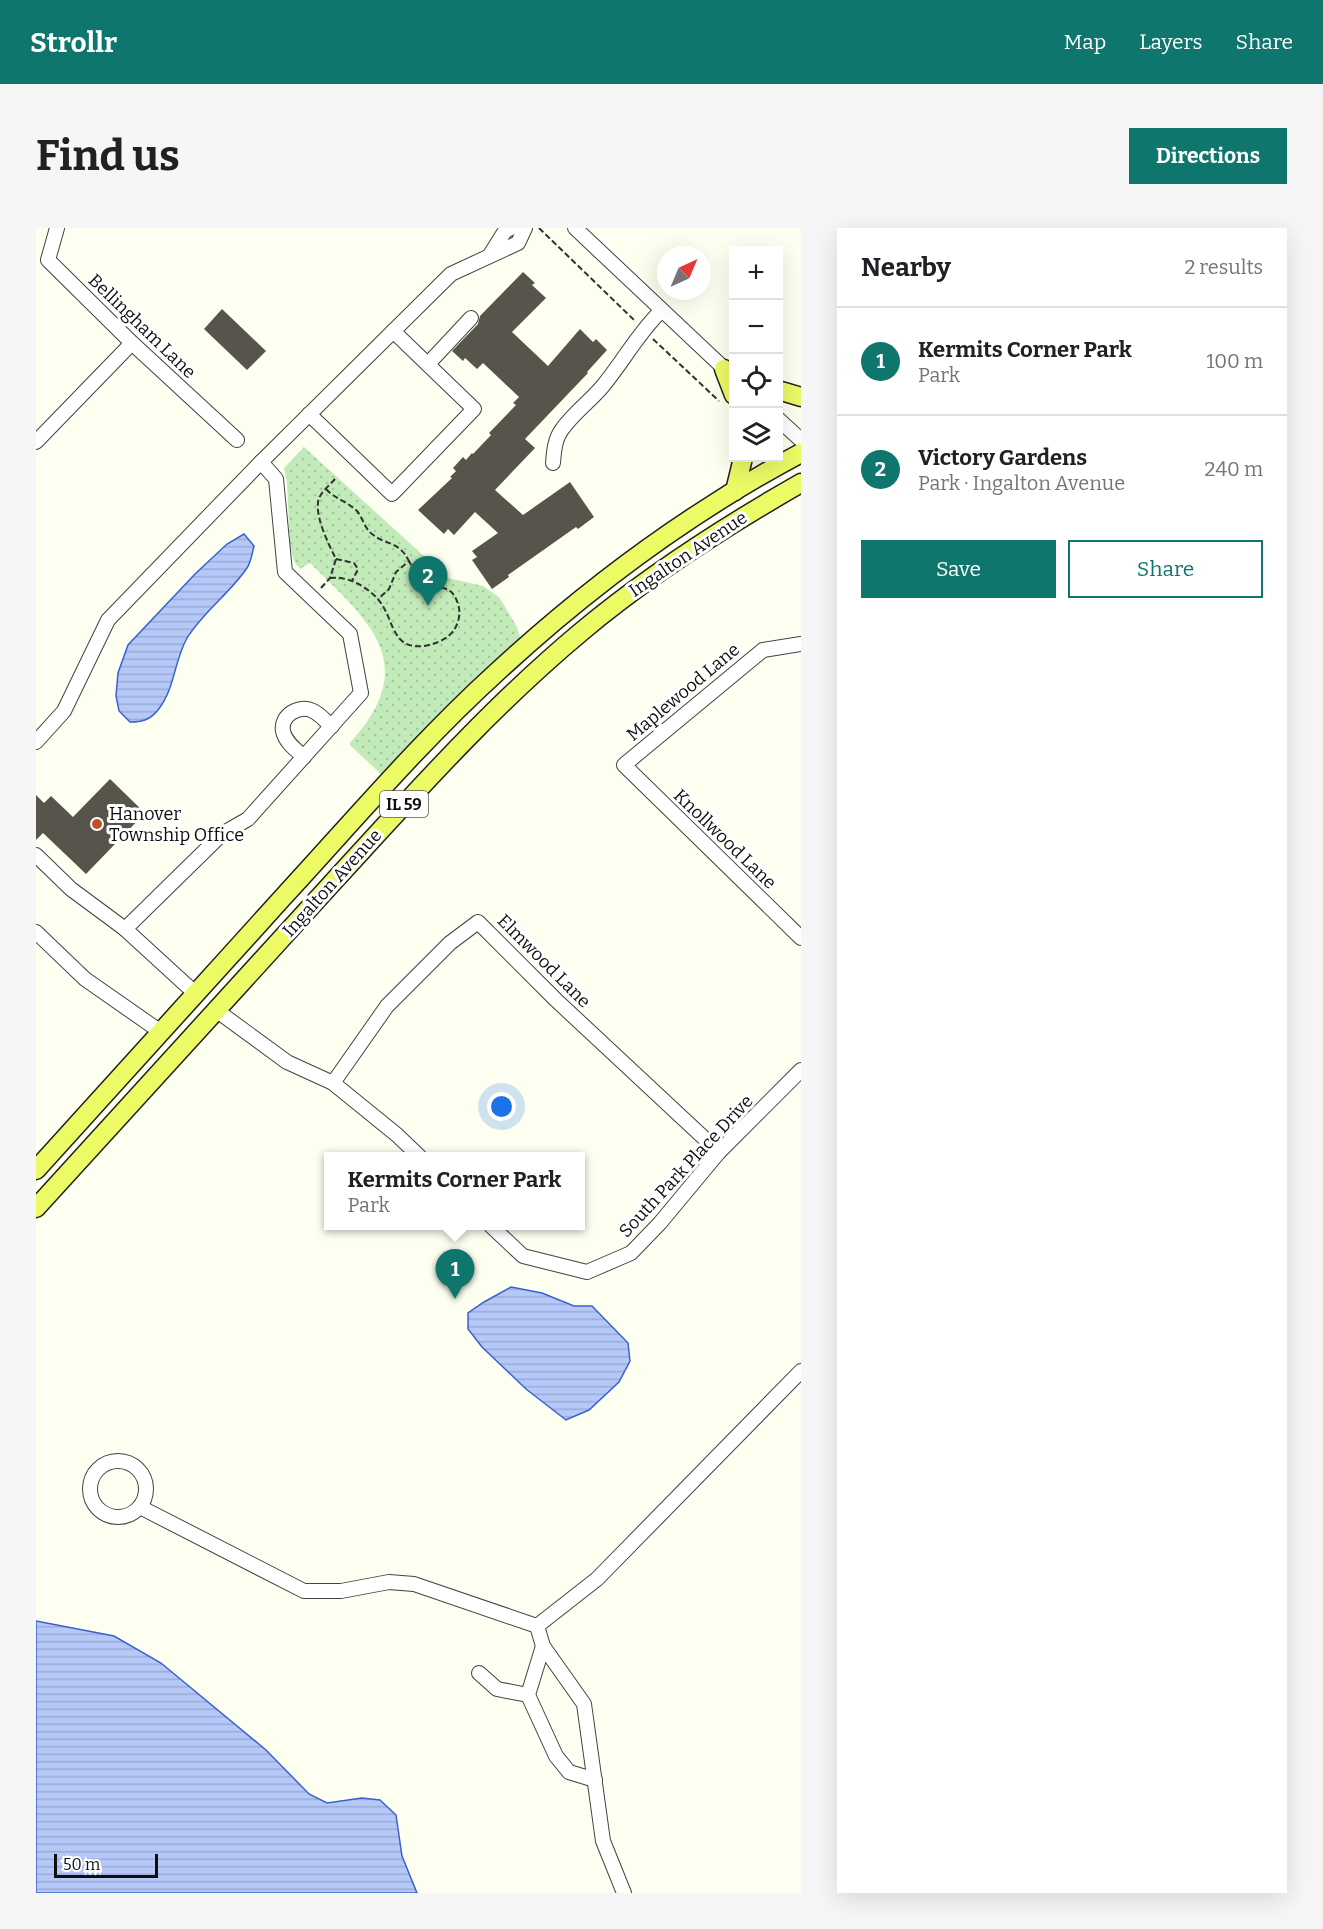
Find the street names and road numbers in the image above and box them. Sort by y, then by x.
street label: Bellingham Lane [84,269,200,383]
street label: Ingalton Avenue [625,506,751,602]
street label: Maplewood Lane [622,638,744,746]
street label: Knollwood Lane [669,785,781,893]
road number: IL 59 [380,791,428,817]
street label: Ingalton Avenue [278,825,386,941]
street label: Elmwood Lane [493,910,595,1012]
street label: South Park Place Drive [614,1090,758,1242]

